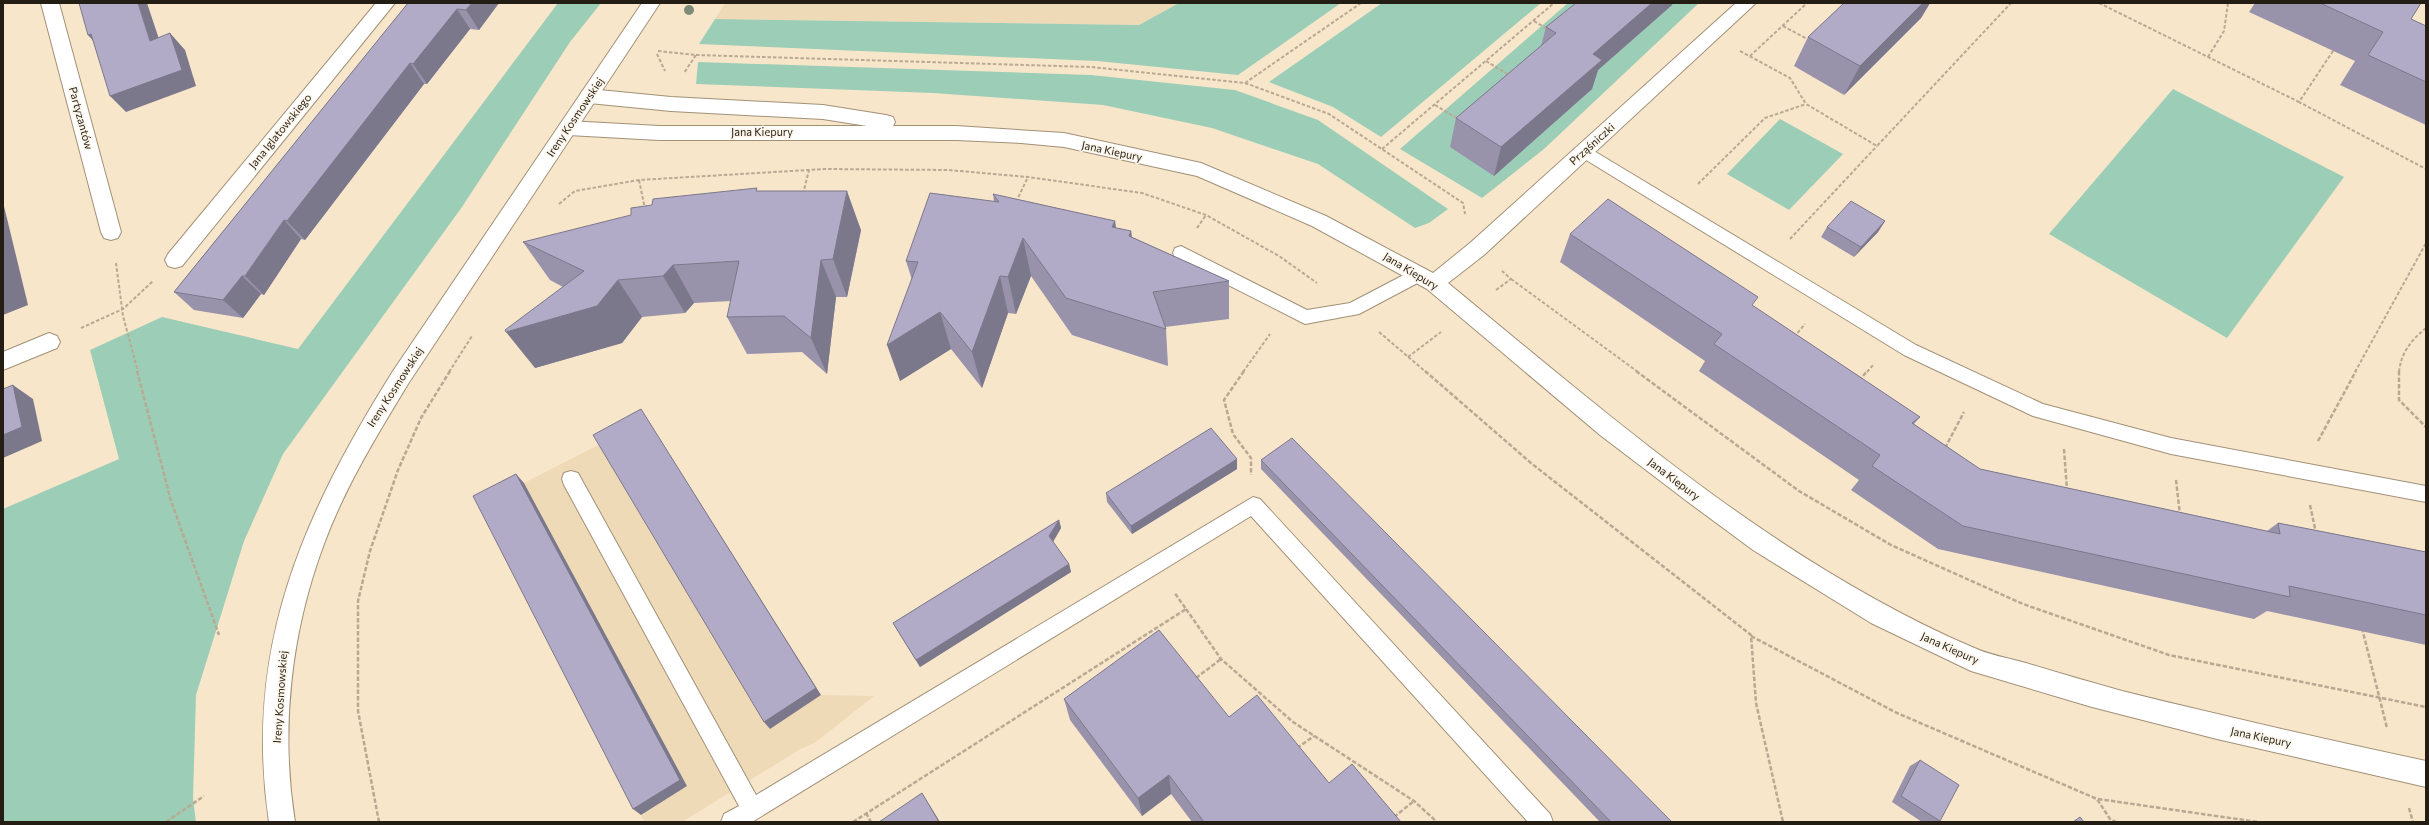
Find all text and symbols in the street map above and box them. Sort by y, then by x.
street label: Ireny Kosmowskiej [543,75,606,159]
street label: Partyzantów [67,85,96,151]
street label: Jana Iglatowskiego [246,90,315,171]
street label: Prząśniczki [1566,120,1617,167]
street label: Jana Kiepury [731,125,793,139]
street label: Jana Kiepury [1080,138,1144,164]
street label: Jana Kiepury [1381,249,1441,293]
street label: Ireny Kosmowskiej [364,344,425,429]
street label: Jana Kiepury [1645,455,1703,503]
street label: Jana Kiepury [1919,629,1981,667]
street label: Ireny Kosmowskiej [270,650,289,744]
street label: Jana Kiepury [2229,724,2293,750]

